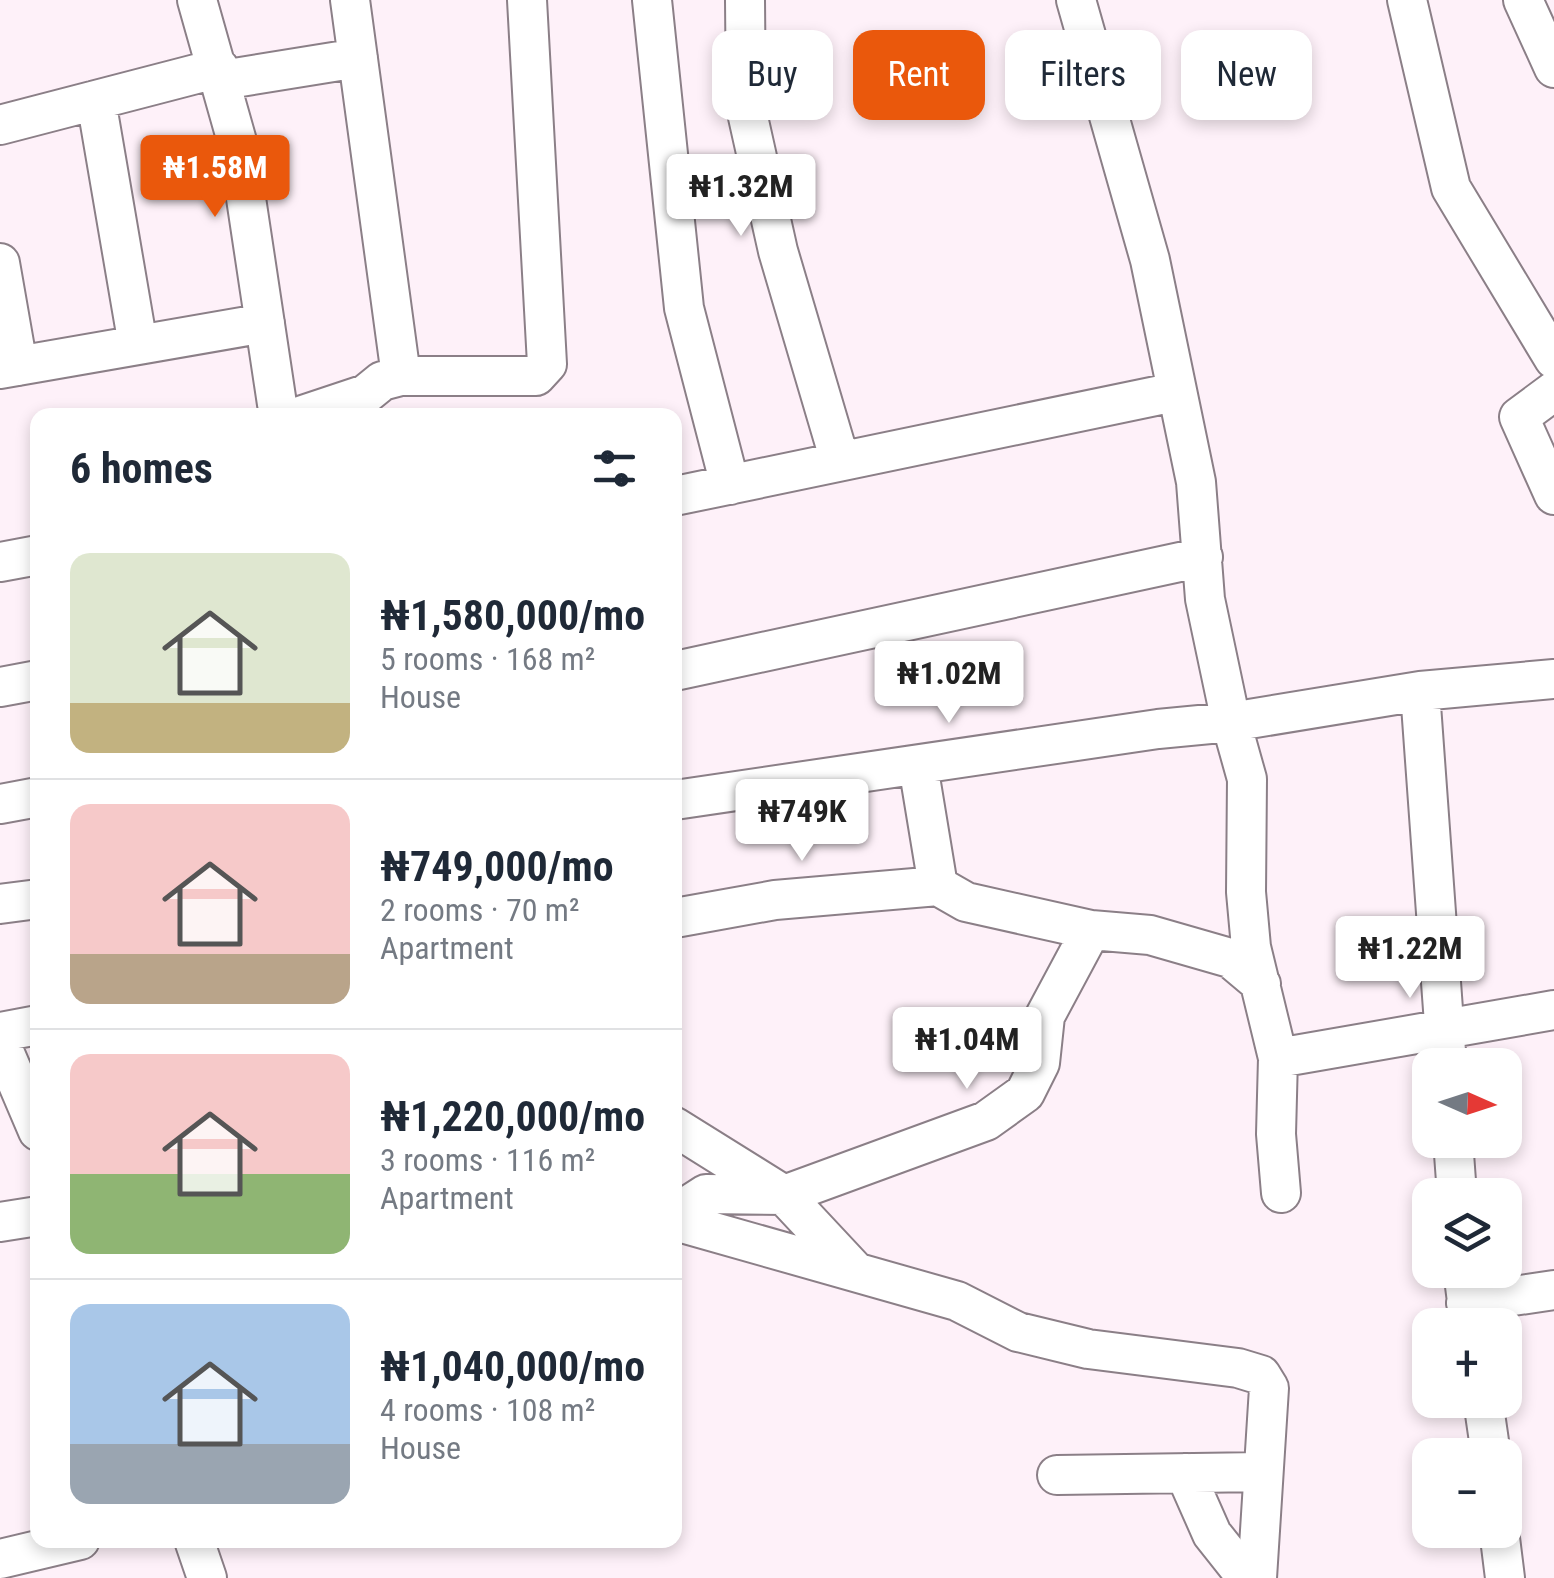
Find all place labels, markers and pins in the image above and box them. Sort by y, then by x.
pin: ₦1.58M [134,135,296,220]
pin: ₦1.32M [660,154,822,239]
pin: ₦1.02M [868,641,1030,726]
pin: ₦749K [732,779,872,864]
pin: ₦1.22M [1329,916,1491,1001]
pin: ₦1.04M [886,1007,1048,1092]

